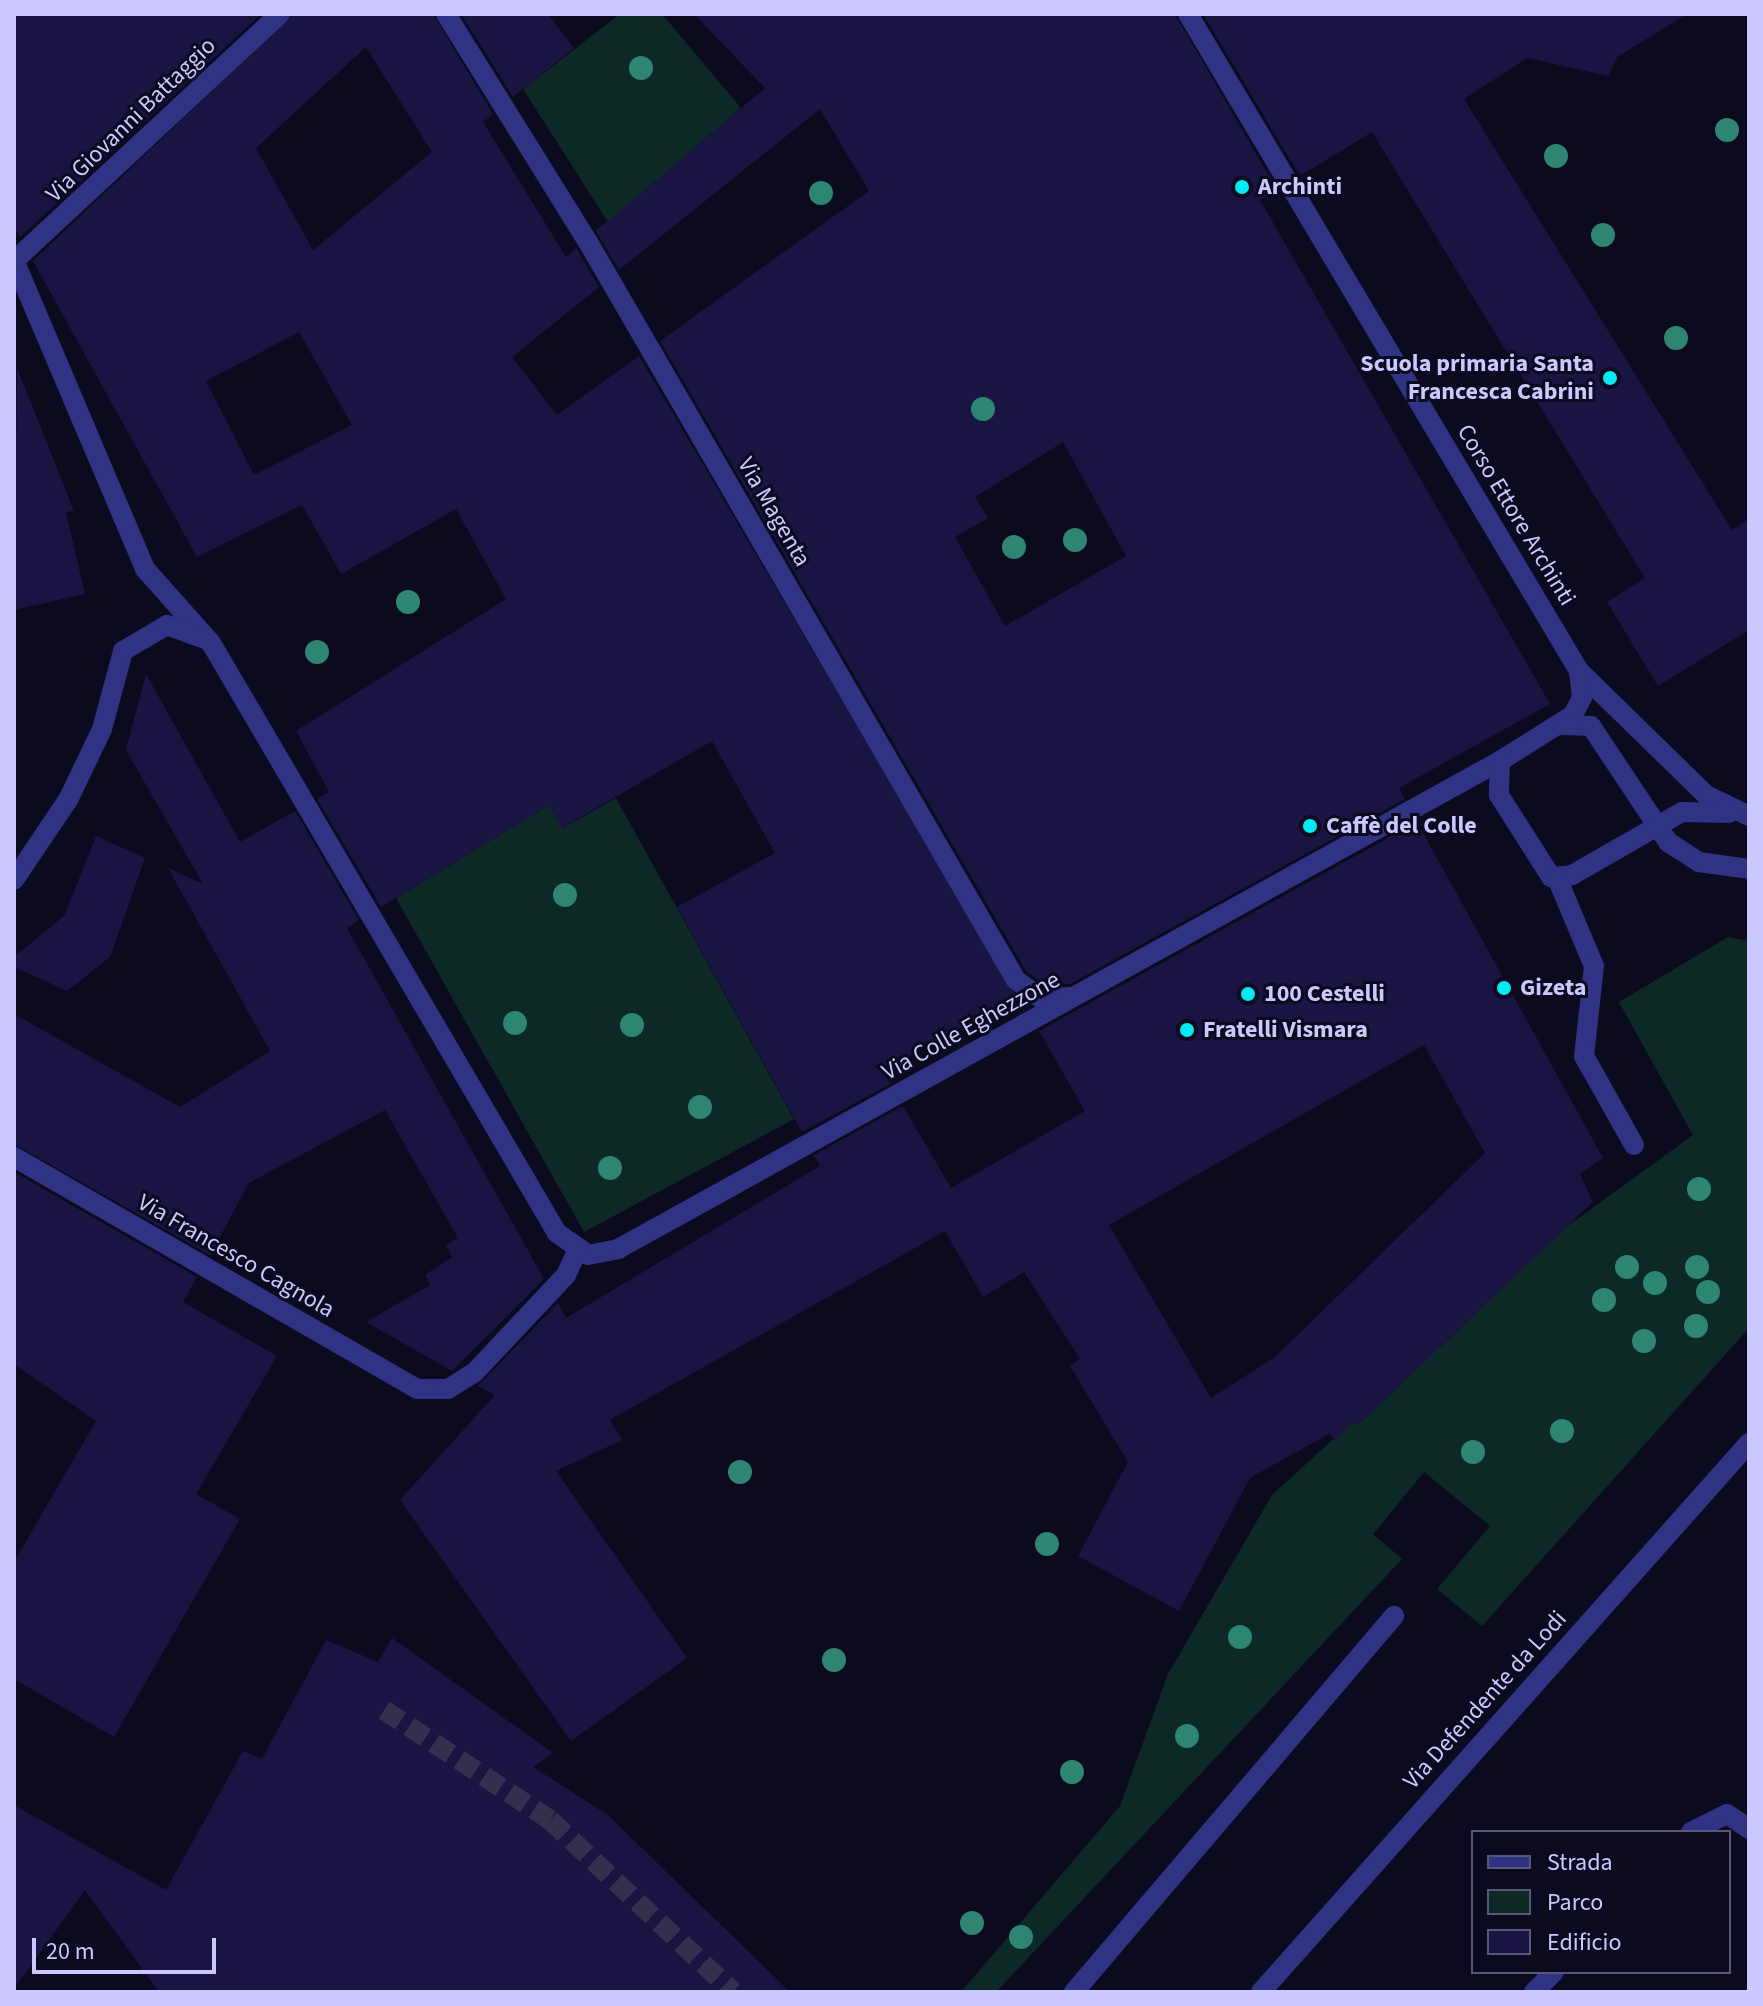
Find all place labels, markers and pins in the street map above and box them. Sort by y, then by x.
place label: Archinti [1258,173,1342,201]
marker: Archinti [1233,178,1251,196]
place label: Scuola primaria Santa Francesca Cabrini [1360,350,1594,406]
marker: Scuola primaria Santa Francesca Cabrini [1601,369,1619,387]
place label: Caffè del Colle [1326,812,1477,840]
marker: Caffè del Colle [1301,817,1319,835]
place label: Gizeta [1520,974,1586,1002]
marker: Gizeta [1495,979,1513,997]
place label: 100 Cestelli [1264,980,1385,1008]
marker: 100 Cestelli [1239,985,1257,1003]
place label: Fratelli Vismara [1203,1016,1368,1044]
marker: Fratelli Vismara [1178,1021,1196,1039]

